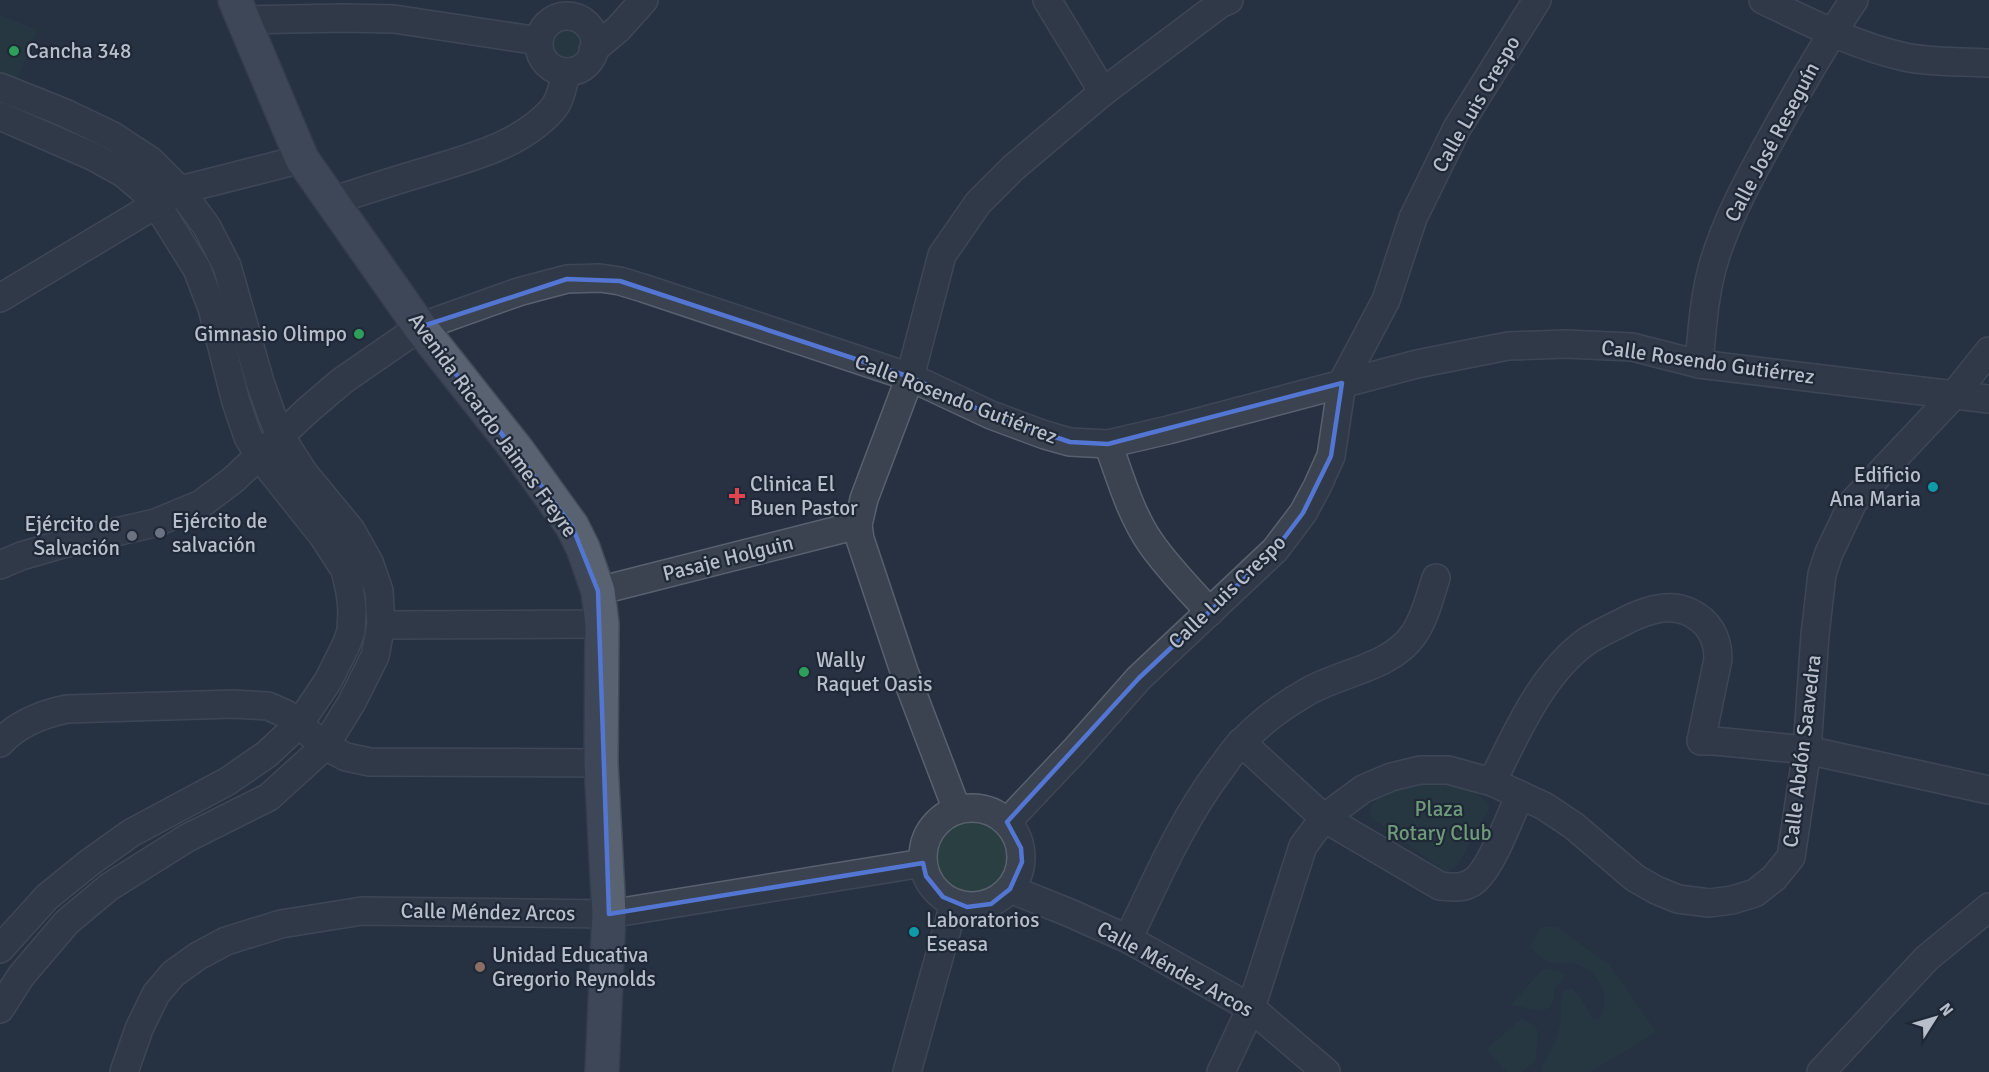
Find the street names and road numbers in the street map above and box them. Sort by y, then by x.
street label: Calle Luis Crespo [1426,31,1526,177]
street label: Calle José Reseguín [1719,58,1825,226]
street label: Avenida Ricardo Jaimes Freyre [403,308,583,542]
street label: Calle Rosendo Gutiérrez [1600,334,1816,390]
street label: Calle Rosendo Gutiérrez [851,348,1061,450]
street label: Pasaje Holguin [660,529,796,587]
street label: Calle Luis Crespo [1163,529,1291,655]
street label: Calle Abdón Saavedra [1777,653,1827,849]
street label: Calle Méndez Arcos [400,897,576,927]
street label: Calle Méndez Arcos [1092,915,1258,1023]

